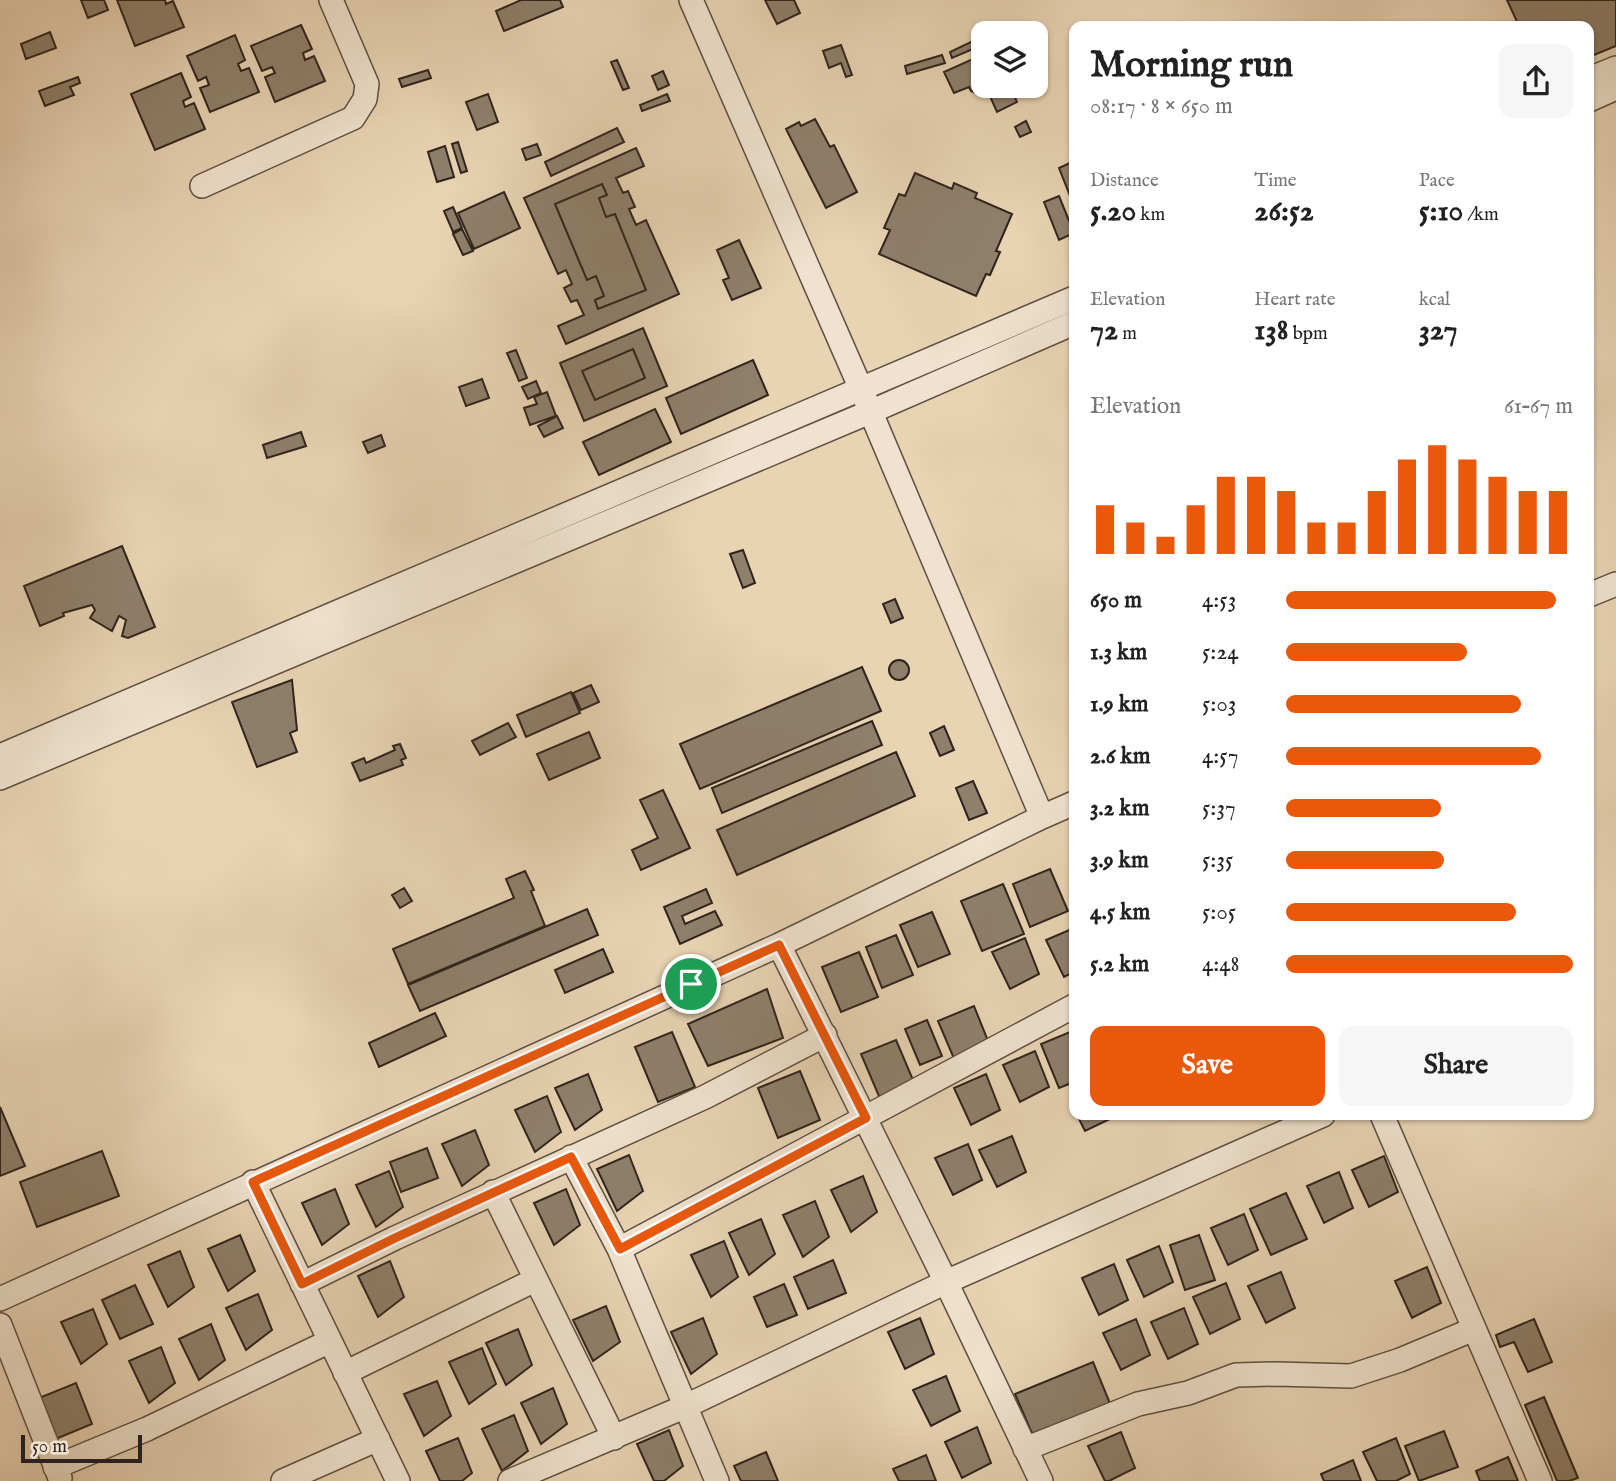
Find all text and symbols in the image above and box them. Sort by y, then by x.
map controls [971,21,1048,98]
button: layers [971,21,1048,98]
text: Morning run [1090,42,1293,90]
button: share [1499,44,1573,118]
text: 08:17 · 8 × 650 m [1090,92,1233,121]
text: Distance [1090,169,1159,193]
text: Time [1254,169,1297,193]
text: Pace [1419,169,1455,193]
text: 5.20 [1090,193,1136,231]
text: 26:52 [1254,193,1314,231]
text: 5:10 [1419,193,1463,231]
text: km [1136,203,1165,227]
text: /km [1463,203,1499,227]
text: Elevation [1090,288,1165,312]
text: Heart rate [1254,288,1335,312]
text: kcal [1419,288,1450,312]
text: 72 [1090,312,1118,350]
text: 138 [1254,312,1288,350]
text: 327 [1419,312,1458,350]
text: m [1118,322,1137,346]
text: bpm [1288,322,1328,346]
text: Elevation [1090,392,1181,421]
text: 61–67 m [1504,392,1573,421]
text: 650 m [1090,586,1142,615]
text: 4:53 [1202,586,1236,615]
text: 1.3 km [1090,638,1147,667]
text: 5:24 [1202,638,1238,667]
text: 1.9 km [1090,690,1149,719]
text: 5:03 [1202,690,1236,719]
text: 2.6 km [1090,742,1151,771]
text: 4:57 [1202,742,1238,771]
text: 3.2 km [1090,794,1149,823]
text: 5:37 [1202,794,1236,823]
text: 3.9 km [1090,846,1149,875]
text: 5:35 [1202,846,1233,875]
text: 4.5 km [1090,898,1150,927]
text: 5:05 [1202,898,1236,927]
text: 5.2 km [1090,950,1149,979]
text: 4:48 [1202,950,1240,979]
pin [661,954,721,1014]
icon: arrive [672,965,710,1003]
button: Save [1090,1026,1325,1106]
button: Share [1339,1026,1573,1106]
scale bar [21,1432,142,1464]
text: 50 m [32,1435,67,1459]

